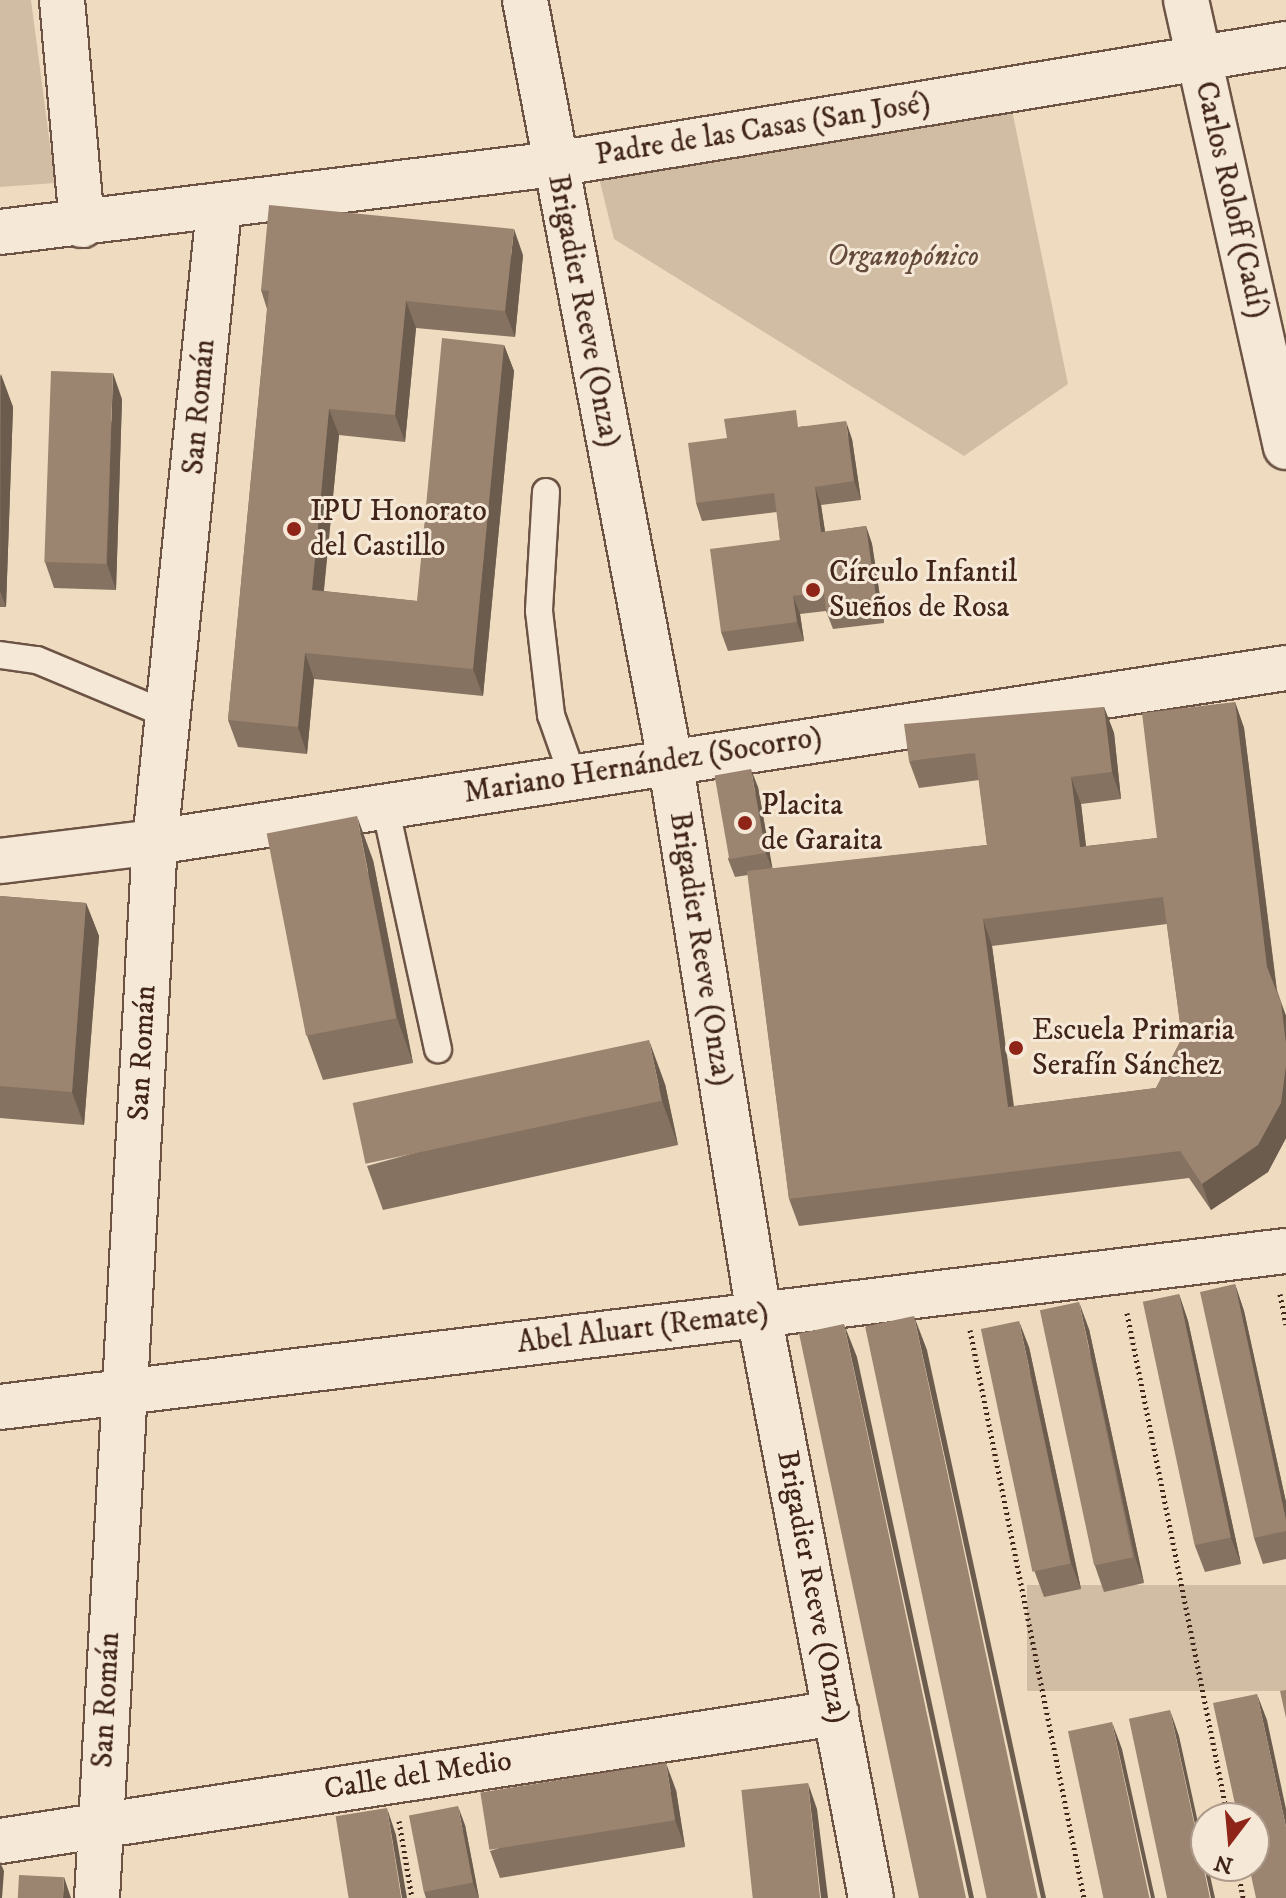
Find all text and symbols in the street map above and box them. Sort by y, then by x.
street label: Carlos Roloff (Cadí) [1186,78,1276,322]
street label: Padre de las Casas (San José) [593,86,933,174]
street label: Brigadier Reeve (Onza) [539,172,627,450]
park label: Organopónico [827,239,979,275]
street label: San Román [176,338,224,476]
place label: IPU Honorato del Castillo [310,494,487,564]
marker: IPU Honorato del Castillo [285,520,303,538]
place label: Círculo Infantil Sueños de Rosa [829,555,1017,626]
marker: Círculo Infantil Sueños de Rosa [804,581,822,599]
street label: Mariano Hernández (Socorro) [461,720,825,812]
place label: Placita de Garaita [761,788,882,858]
street label: Brigadier Reeve (Onza) [661,809,739,1089]
marker: Placita de Garaita [736,814,754,832]
street label: San Román [121,984,165,1122]
place label: Escuela Primaria Serafín Sánchez [1032,1013,1235,1084]
marker: Escuela Primaria Serafín Sánchez [1007,1039,1025,1057]
street label: Abel Aluart (Remate) [515,1296,771,1362]
street label: Brigadier Reeve (Onza) [768,1448,856,1726]
street label: San Román [85,1631,129,1769]
street label: Calle del Medio [322,1743,514,1809]
north arrow [1190,1802,1270,1882]
text: N [1211,1848,1236,1879]

